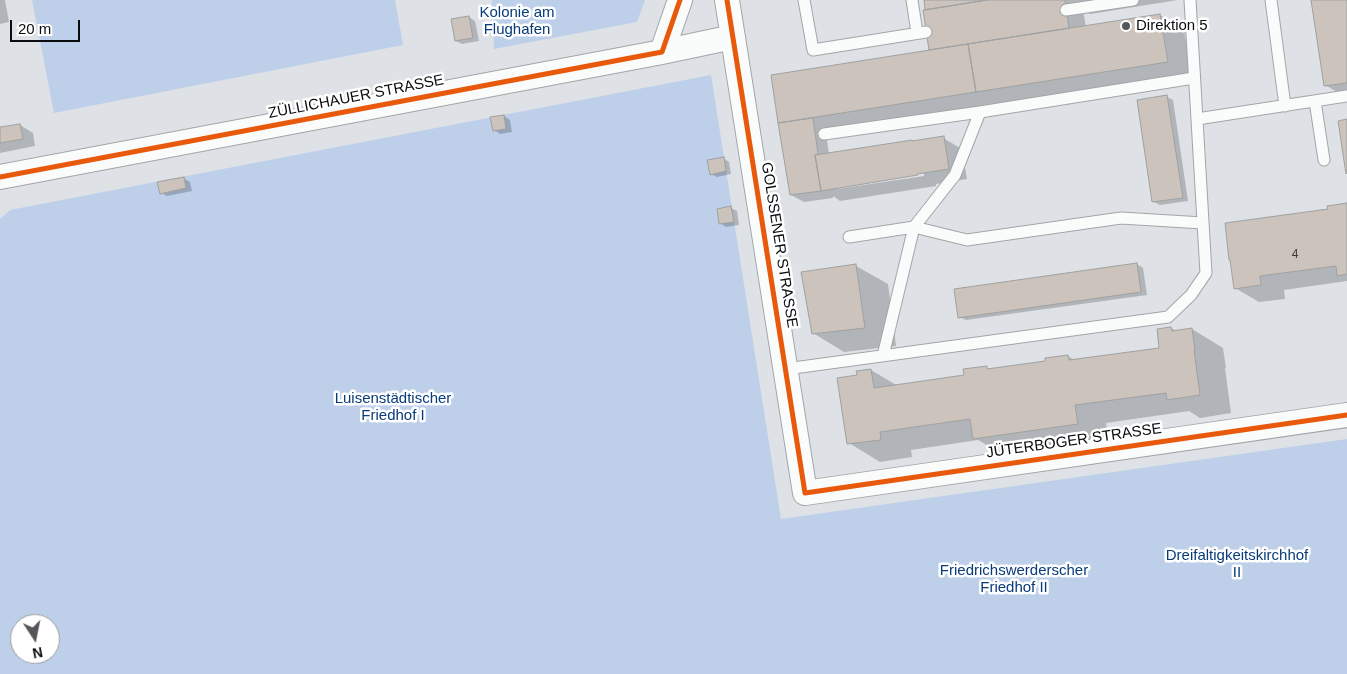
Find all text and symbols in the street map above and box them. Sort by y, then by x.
park label: Kolonie am Flughafen [479,4,555,39]
scale bar [12,10,82,42]
place label: Direktion 5 [1136,17,1208,35]
text: 20 m [18,20,51,37]
marker: Direktion 5 [1120,20,1132,32]
street label: ZÜLLICHAUER STRASSE [267,71,445,123]
street label: GOLSSENER STRASSE [757,161,801,329]
house number: 4 [1292,248,1298,262]
park label: Luisenstädtischer Friedhof I [335,390,451,425]
street label: JÜTERBOGER STRASSE [985,420,1163,462]
park label: Dreifaltigkeitskirchhof II [1166,547,1308,582]
park label: Friedrichswerderscher Friedhof II [940,562,1088,597]
north arrow [10,614,60,664]
text: N [31,644,44,662]

